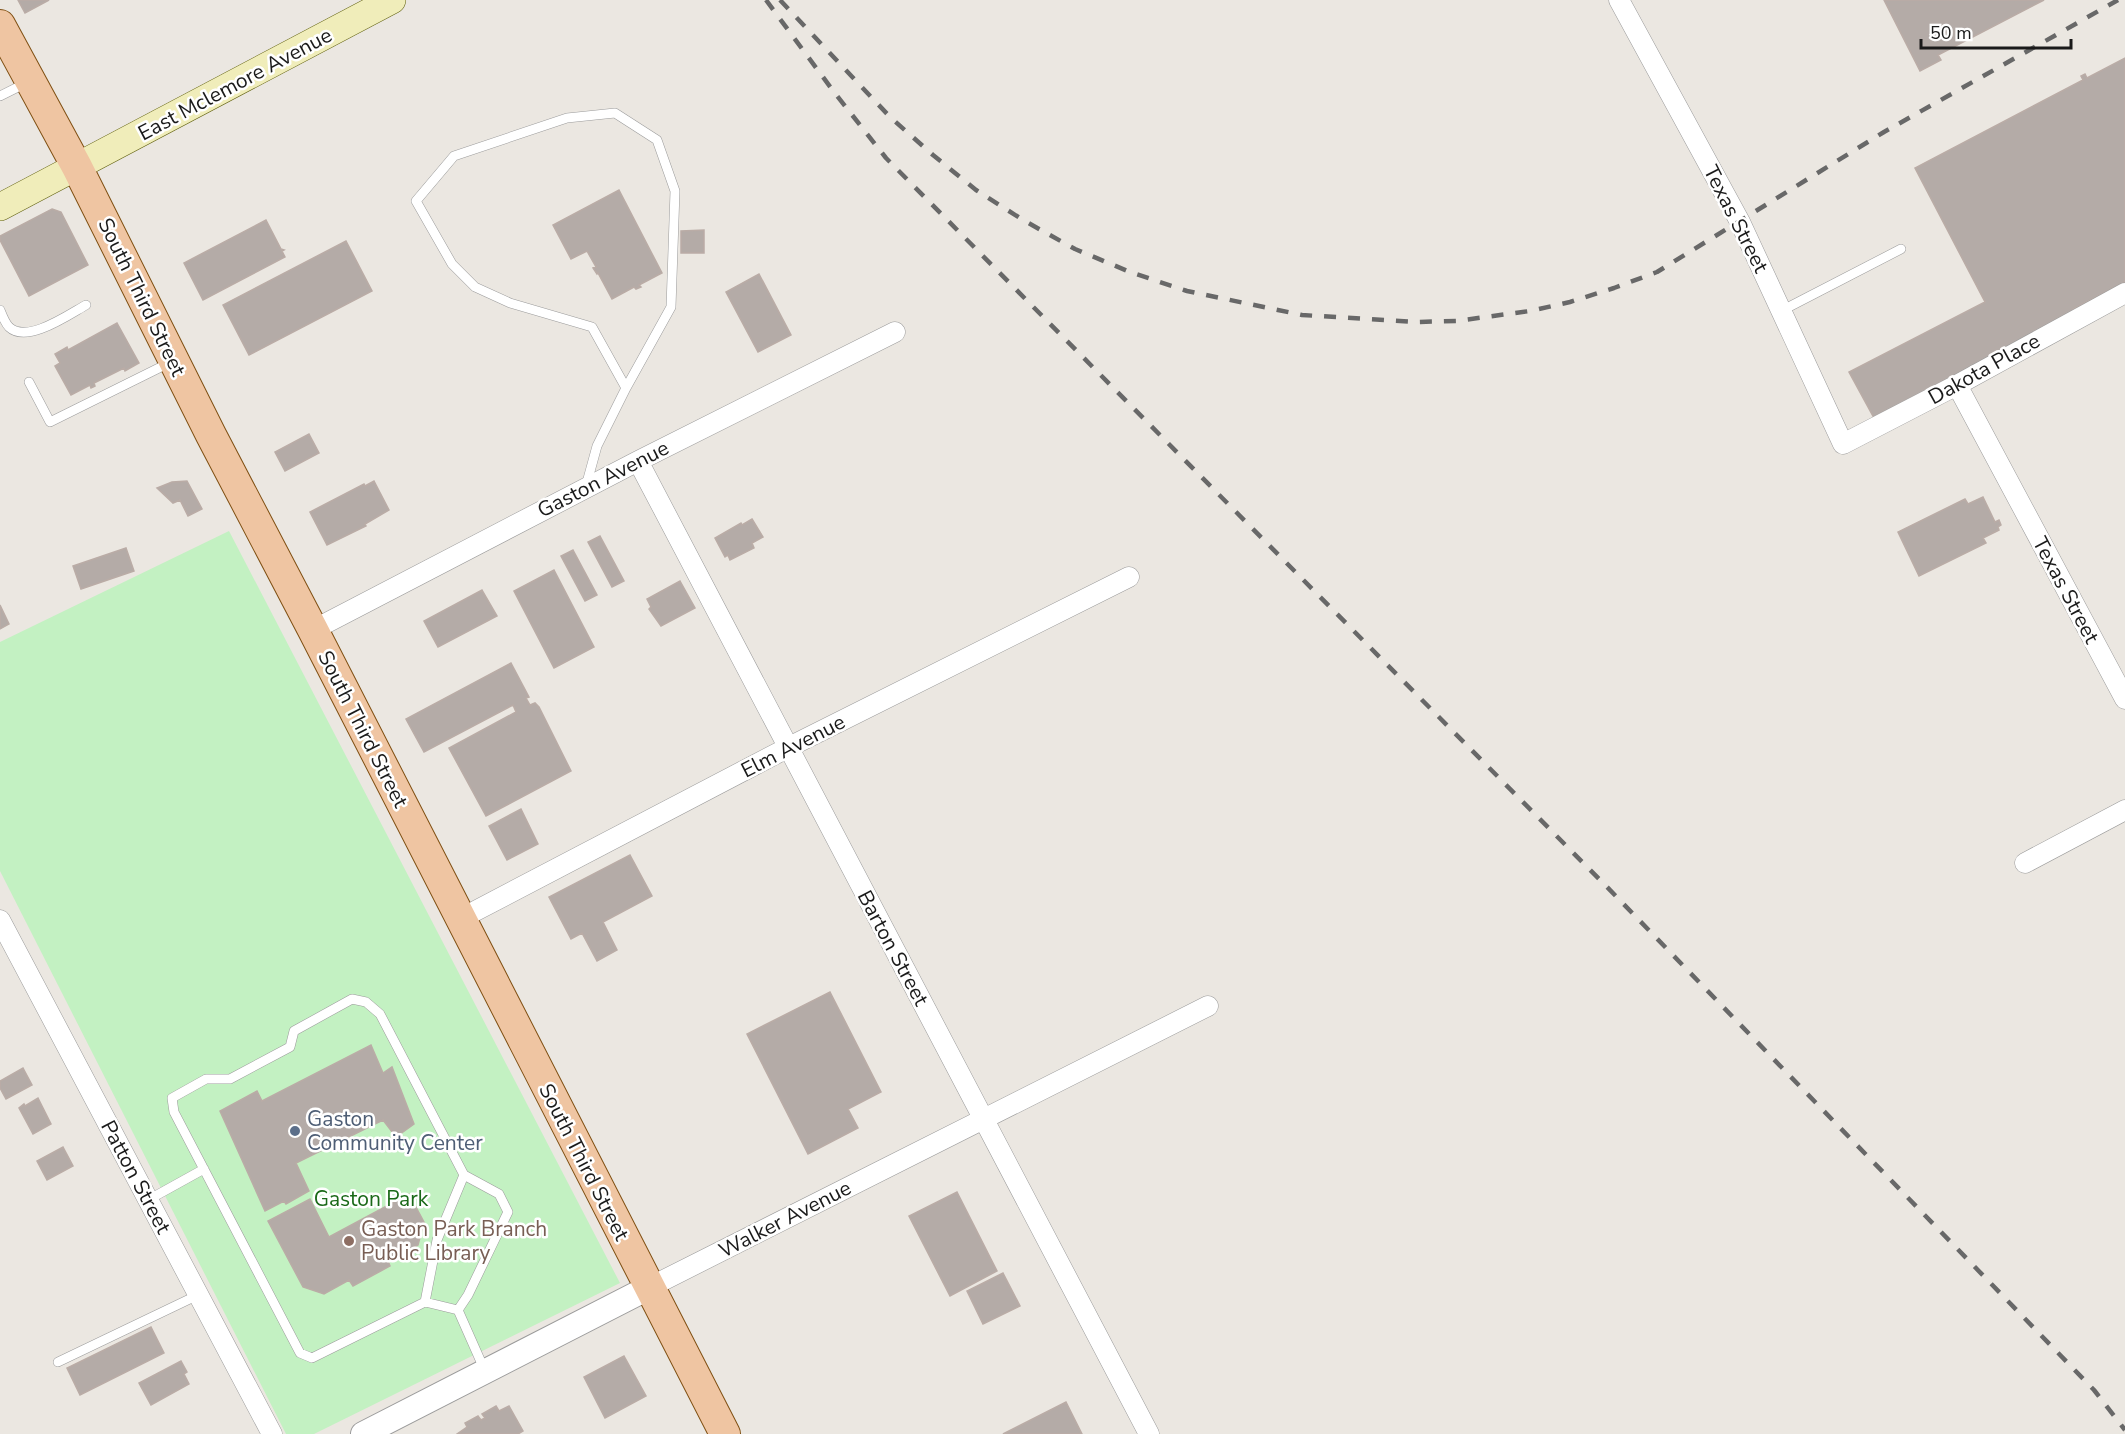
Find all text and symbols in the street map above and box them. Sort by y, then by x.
scale bar [1921,12,2071,50]
street label: East Mclemore Avenue [133,21,337,147]
text: 50 m [1930,21,1972,45]
street label: Texas Street [1697,161,1775,278]
street label: South Third Street [92,213,193,381]
street label: Dakota Place [1923,327,2045,411]
street label: Gaston Avenue [532,434,674,524]
street label: Texas Street [2026,532,2106,649]
street label: South Third Street [311,646,415,813]
street label: Elm Avenue [736,708,850,784]
street label: Barton Street [851,885,935,1011]
street label: South Third Street [532,1079,636,1246]
place label: Gaston Community Center [307,1105,483,1157]
street label: Patton Street [94,1115,178,1239]
marker: Gaston Community Center [288,1124,302,1138]
street label: Walker Avenue [714,1174,856,1264]
park label: Gaston Park [314,1185,429,1213]
place label: Gaston Park Branch Public Library [361,1215,547,1267]
marker: Gaston Park Branch Public Library [342,1234,356,1248]

